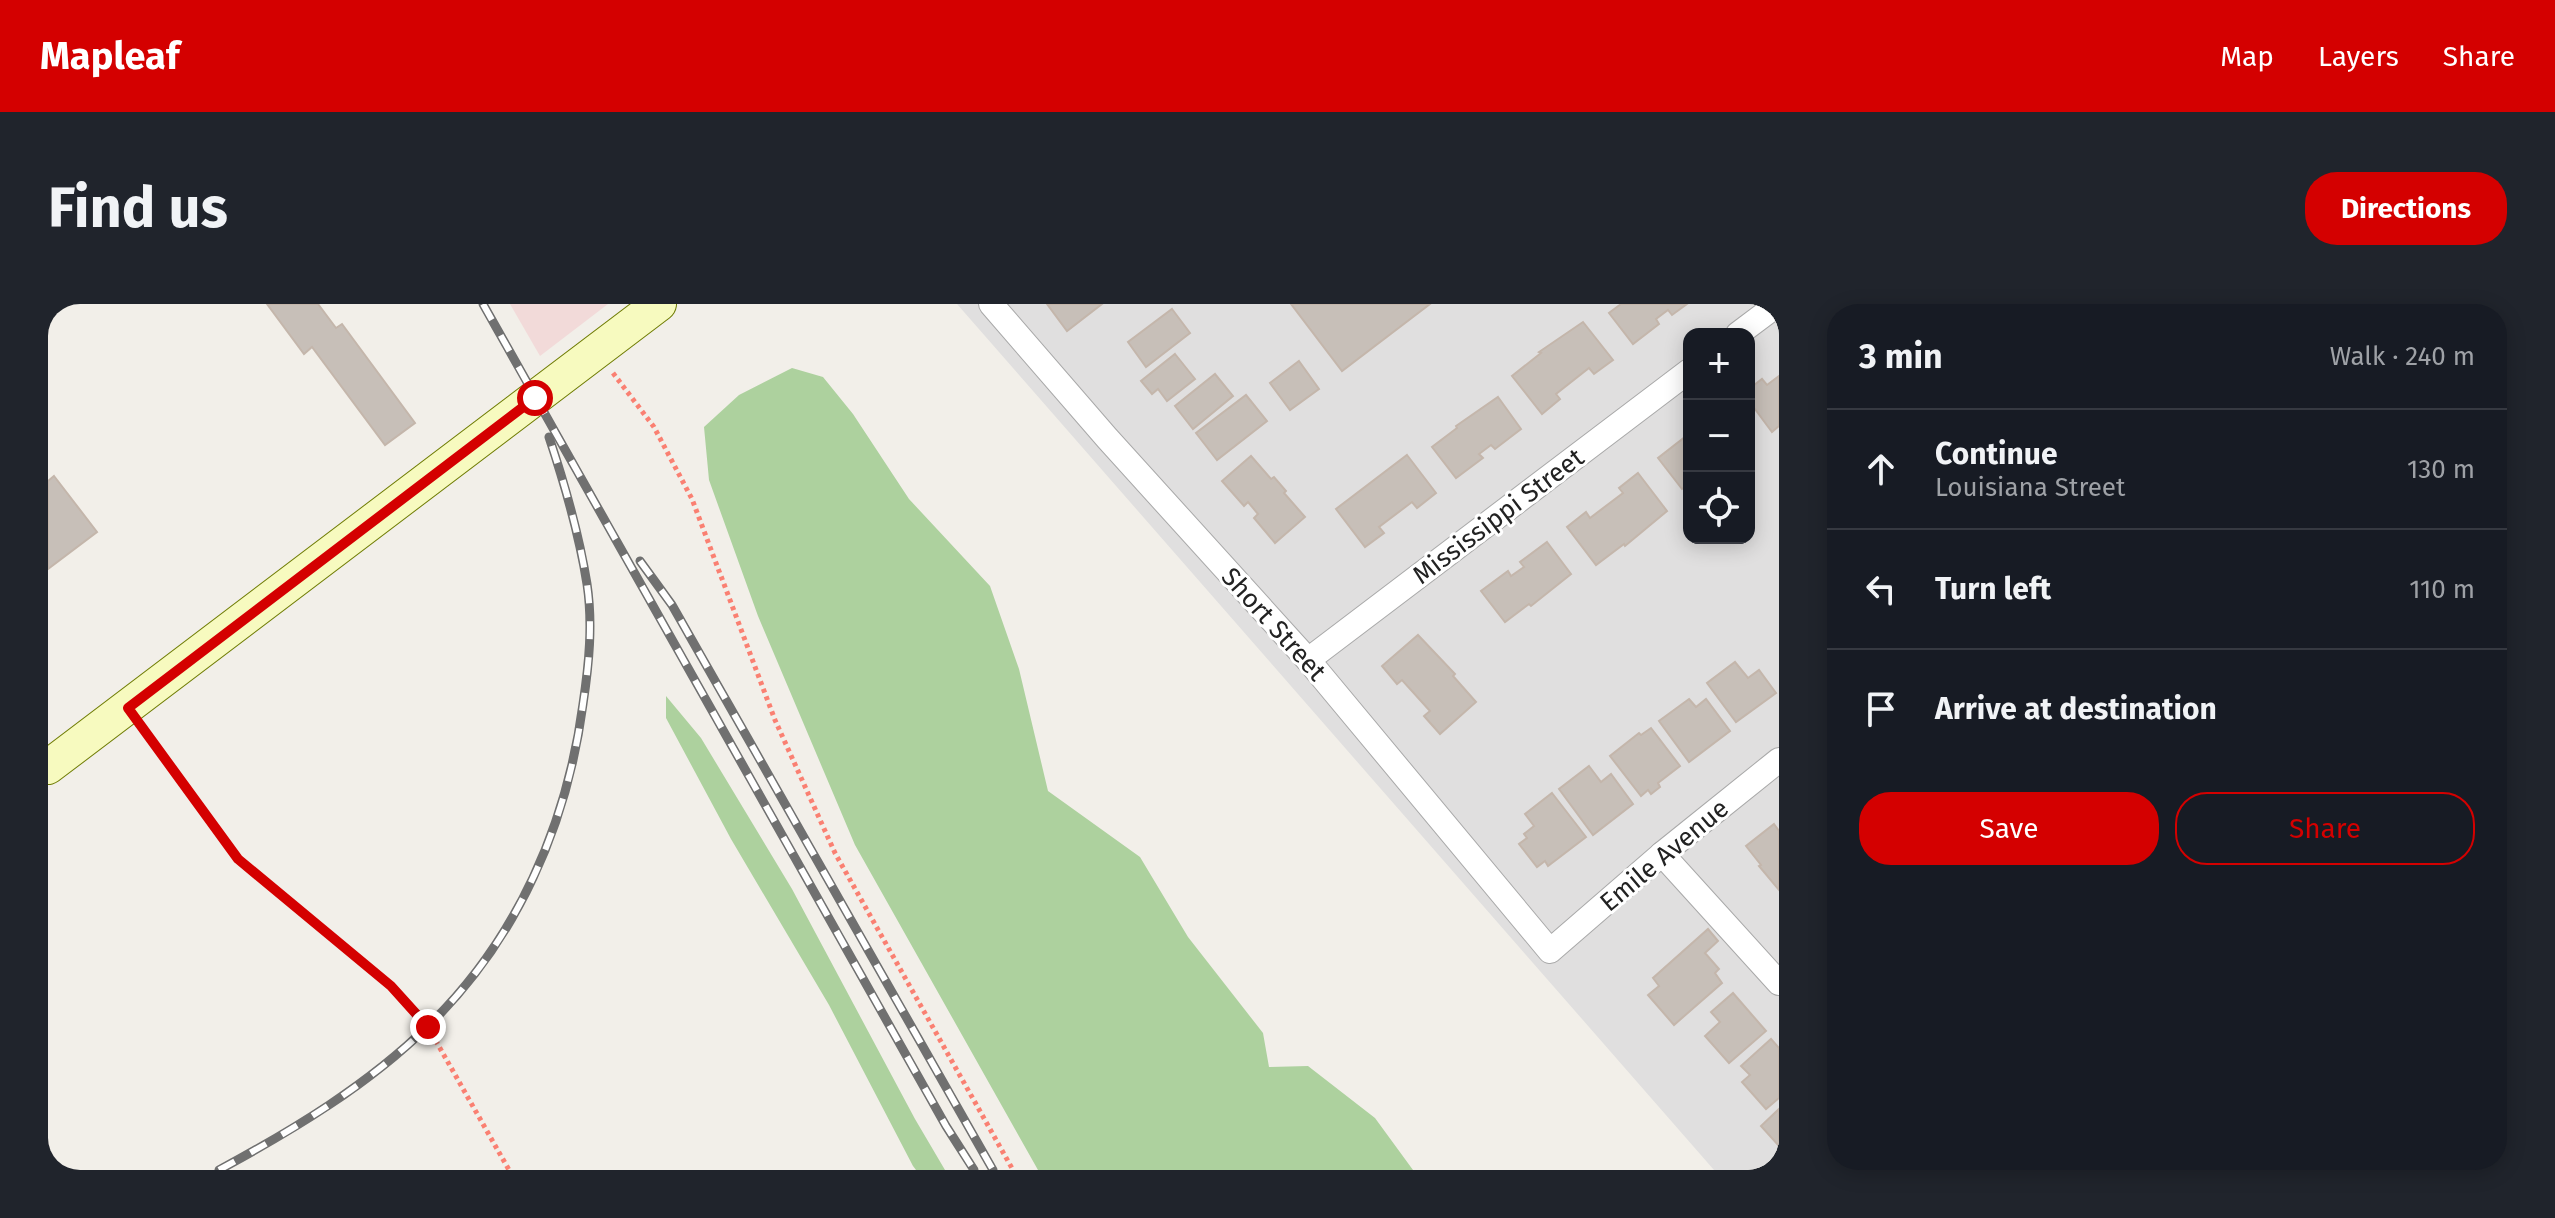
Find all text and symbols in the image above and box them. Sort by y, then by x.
text: Mapleaf [40,33,179,79]
text: Map [2220,40,2274,73]
text: Layers [2318,40,2399,73]
text: Share [2443,40,2515,73]
button: Directions [2305,172,2507,245]
text: Find us [48,175,228,242]
map controls [1683,328,1755,544]
button: + [1683,328,1755,400]
text: 3 min [1859,336,1943,377]
text: Walk · 240 m [2330,341,2475,372]
route start [517,380,553,416]
button: − [1683,400,1755,472]
text: Continue [1935,436,2058,472]
street label: Mississippi Street [1407,442,1590,591]
icon: ahead [1859,447,1903,491]
text: 130 m [2407,454,2475,485]
button: locate [1683,472,1755,544]
text: Louisiana Street [1935,472,2125,503]
street label: Short Street [1215,561,1333,688]
icon: left [1859,567,1903,611]
text: Turn left [1935,571,2051,607]
text: 110 m [2409,574,2475,605]
icon: arrive [1859,687,1903,731]
text: Arrive at destination [1935,691,2217,727]
button: Save [1859,792,2159,865]
button: Share [2175,792,2475,865]
street label: Emile Avenue [1594,793,1735,918]
route end [410,1009,446,1045]

